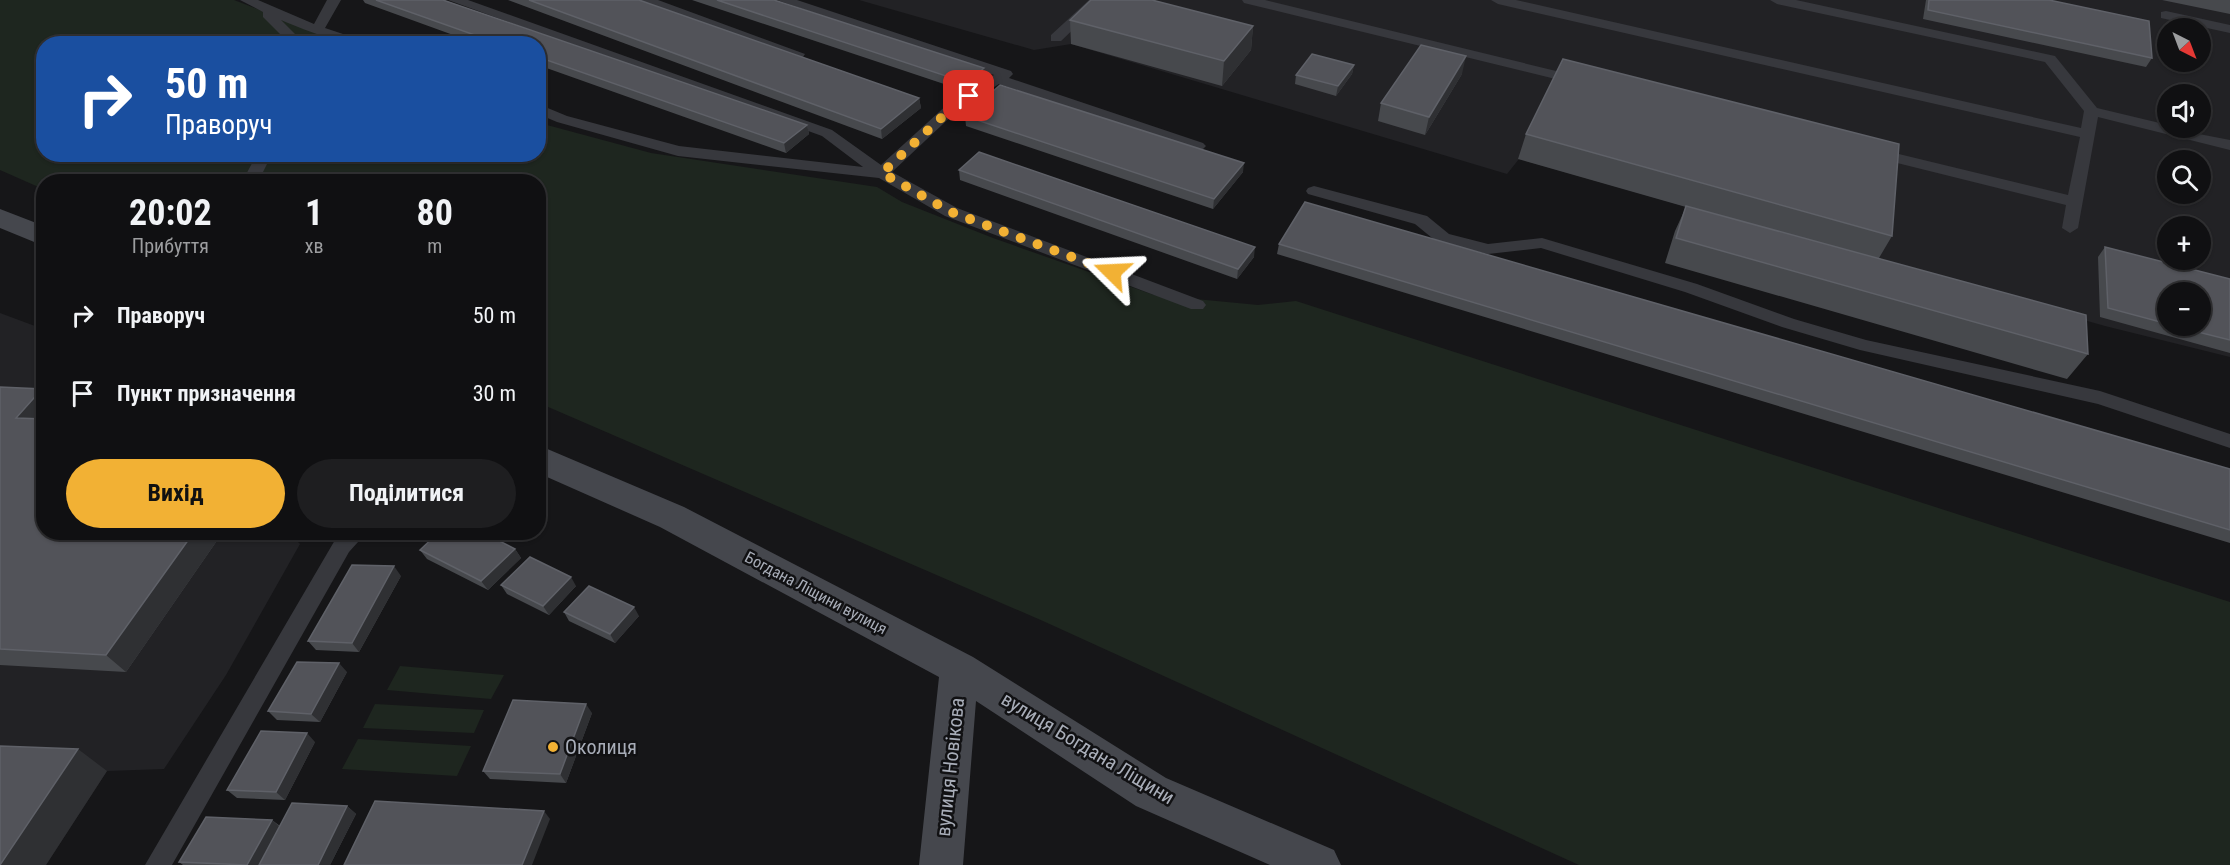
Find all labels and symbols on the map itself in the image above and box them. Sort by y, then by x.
north arrow [2157,18,2211,72]
pin [943,70,994,121]
position arrow [1080,240,1144,304]
street label: Богдана Ліщини вулиця [742,548,890,638]
street label: вулиця Богдана Ліщини [997,687,1179,809]
street label: вулиця Новікова [931,696,969,838]
place label: Околиця [565,735,637,759]
marker: Околиця [546,740,560,754]

